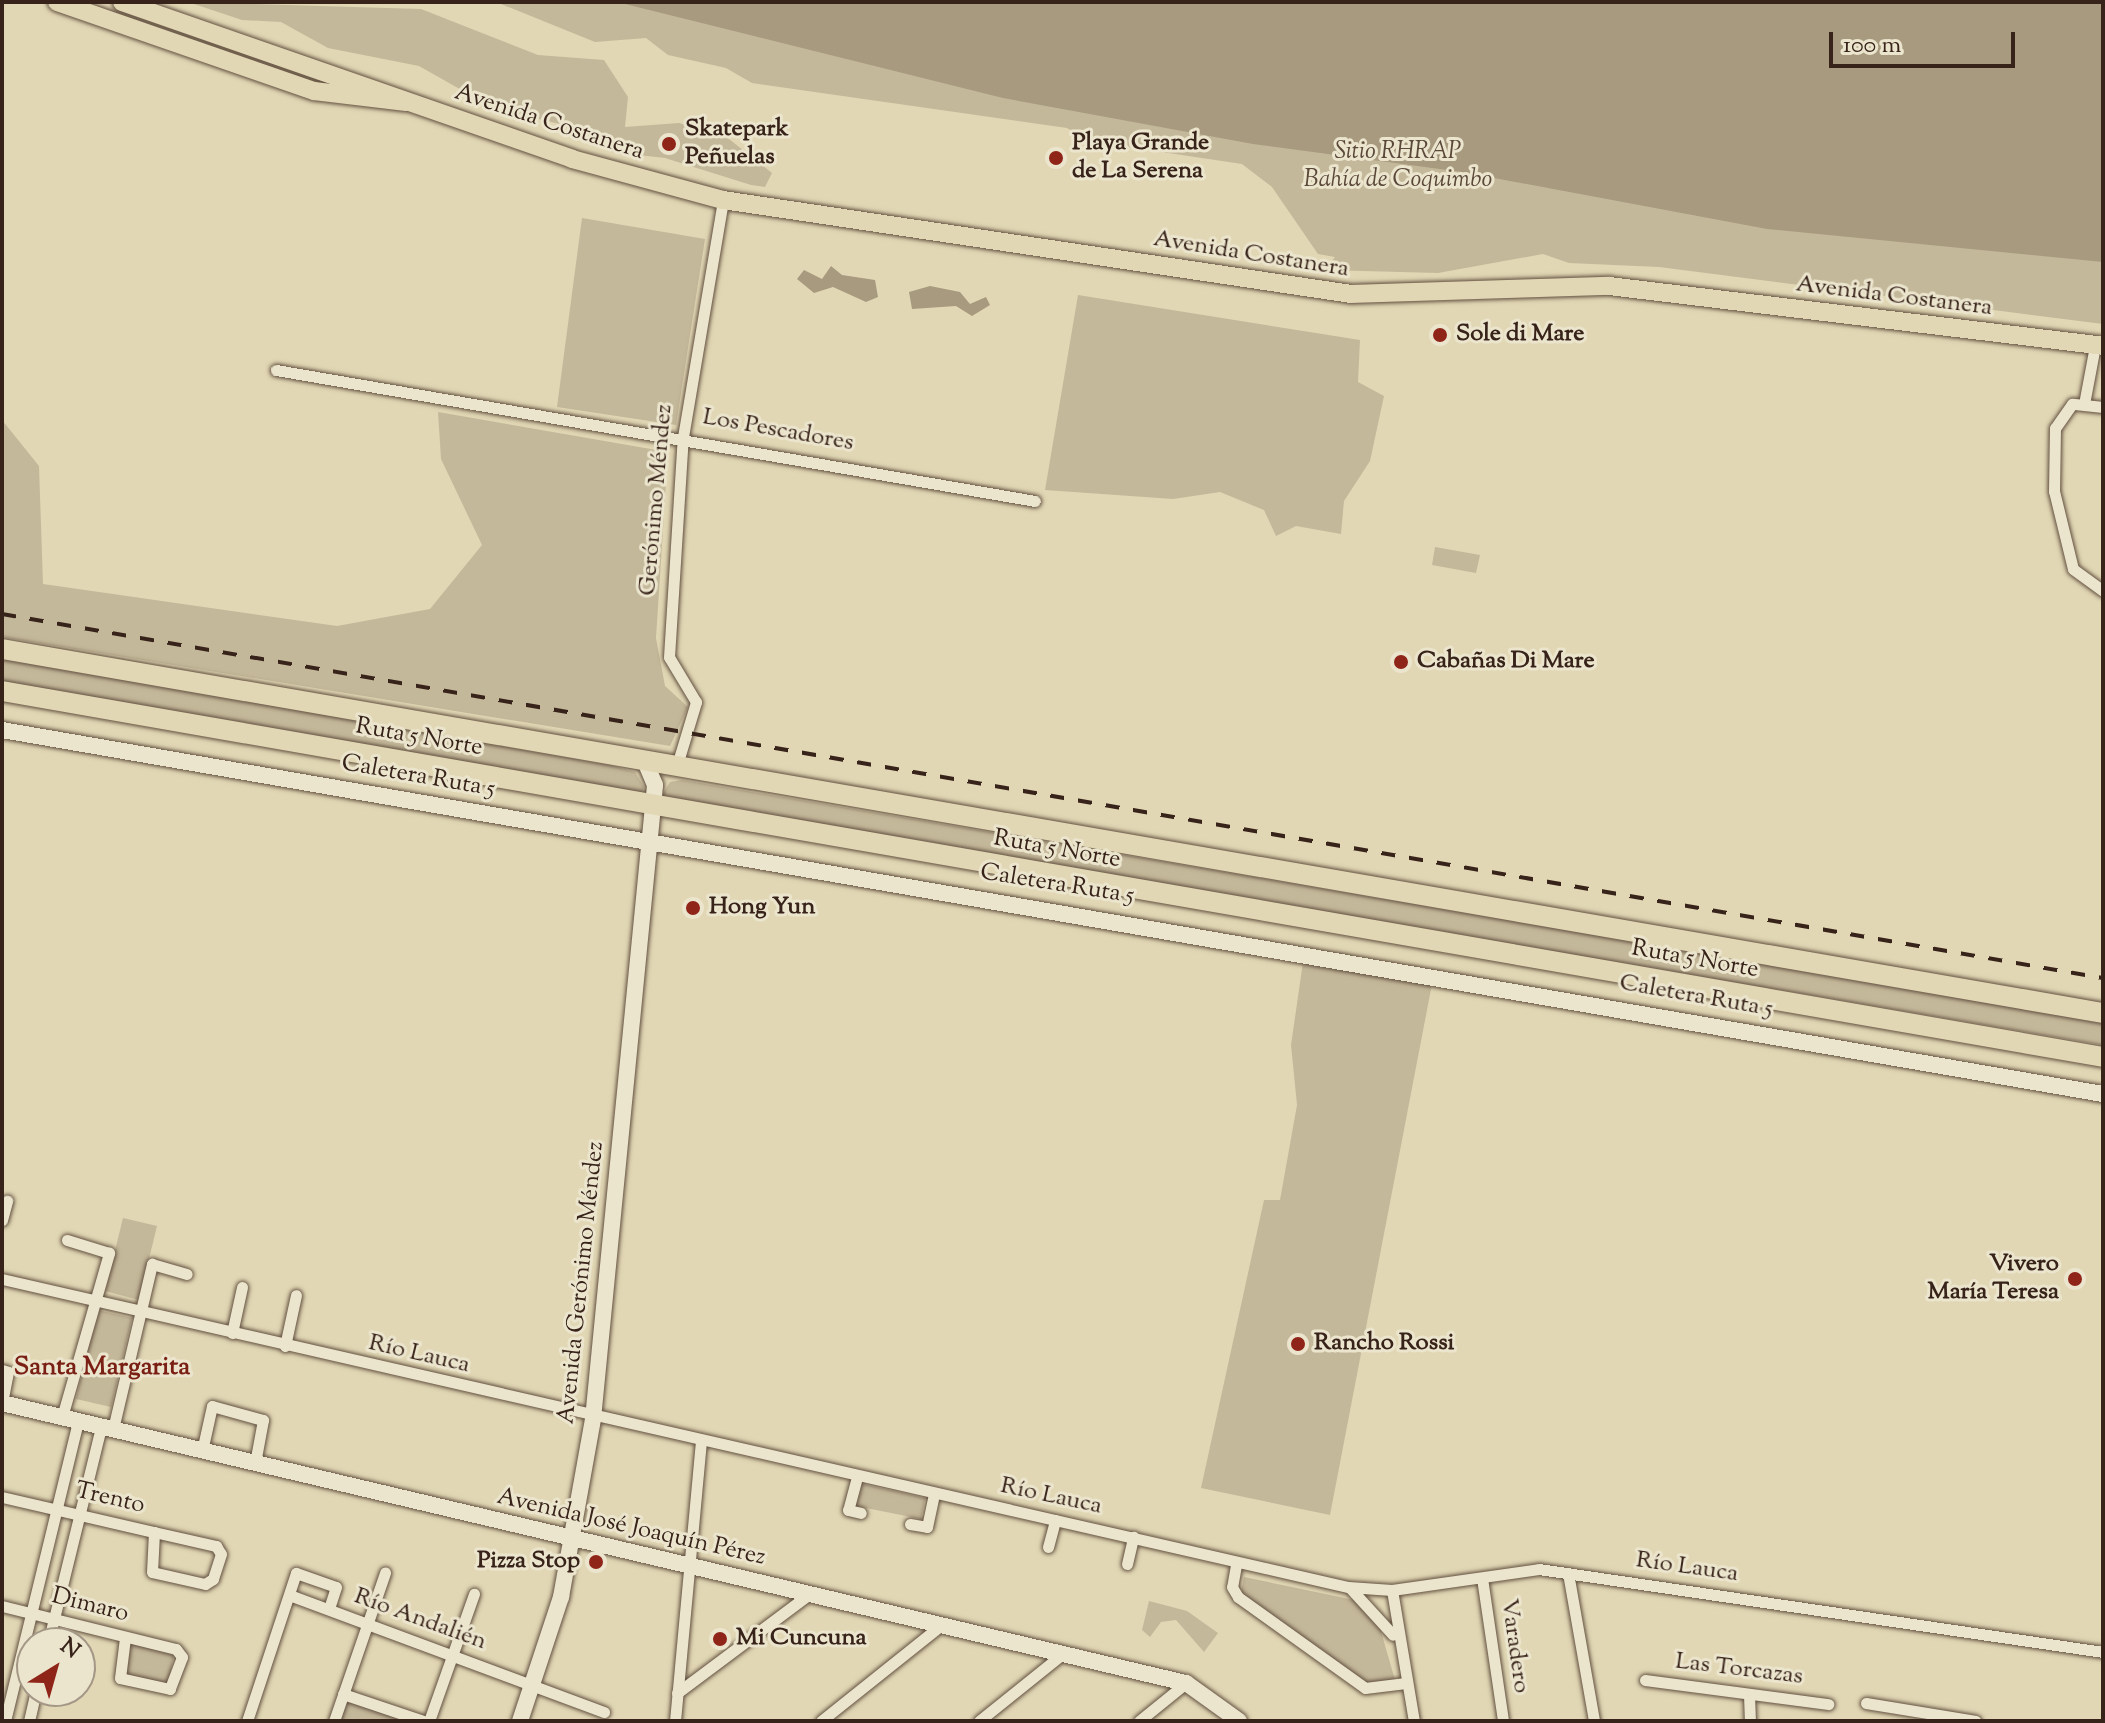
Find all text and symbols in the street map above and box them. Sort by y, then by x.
scale bar [1833,16,2019,66]
text: 100 m [1843,29,1901,63]
street label: Avenida Costanera [451,79,647,167]
place label: Skatepark Peñuelas [685,116,789,172]
place label: Playa Grande de La Serena [1072,130,1209,186]
marker: Skatepark Peñuelas [660,135,678,153]
park label: Sitio RHRAP Bahía de Coquimbo [1304,139,1492,195]
marker: Playa Grande de La Serena [1047,149,1065,167]
street label: Avenida Costanera [1151,225,1351,285]
street label: Avenida Costanera [1794,271,1994,323]
place label: Sole di Mare [1456,321,1585,349]
marker: Sole di Mare [1431,326,1449,344]
street label: Gerónimo Méndez [634,403,680,597]
street label: Los Pescadores [700,404,856,458]
place label: Cabañas Di Mare [1417,648,1595,676]
marker: Cabañas Di Mare [1392,653,1410,671]
street label: Ruta 5 Norte [353,713,485,763]
street label: Caletera Ruta 5 [339,749,497,805]
street label: Ruta 5 Norte [991,825,1123,875]
street label: Caletera Ruta 5 [978,859,1136,911]
place label: Hong Yun [709,894,815,922]
marker: Hong Yun [684,899,702,917]
street label: Ruta 5 Norte [1629,935,1761,985]
street label: Caletera Ruta 5 [1617,969,1775,1025]
street label: Avenida Gerónimo Méndez [553,1140,611,1426]
place label: Vivero María Teresa [1928,1251,2059,1307]
marker: Vivero María Teresa [2066,1270,2084,1288]
street label: Río Lauca [366,1329,472,1381]
place label: Rancho Rossi [1314,1330,1454,1358]
marker: Rancho Rossi [1289,1335,1307,1353]
district label: Santa Margarita [14,1352,190,1384]
street label: Río Lauca [998,1472,1104,1522]
street label: Trento [73,1477,147,1521]
street label: Avenida José Joaquín Pérez [494,1483,768,1573]
street label: Río Lauca [1634,1547,1740,1589]
place label: Pizza Stop [477,1548,580,1576]
marker: Pizza Stop [587,1553,605,1571]
street label: Dimaro [48,1583,132,1629]
street label: Río Andalién [350,1583,490,1657]
street label: Varadero [1493,1597,1535,1695]
place label: Mi Cuncuna [736,1625,867,1653]
north arrow [16,1627,96,1707]
marker: Mi Cuncuna [711,1630,729,1648]
text: N [53,1631,86,1667]
street label: Las Torcazas [1673,1648,1805,1692]

